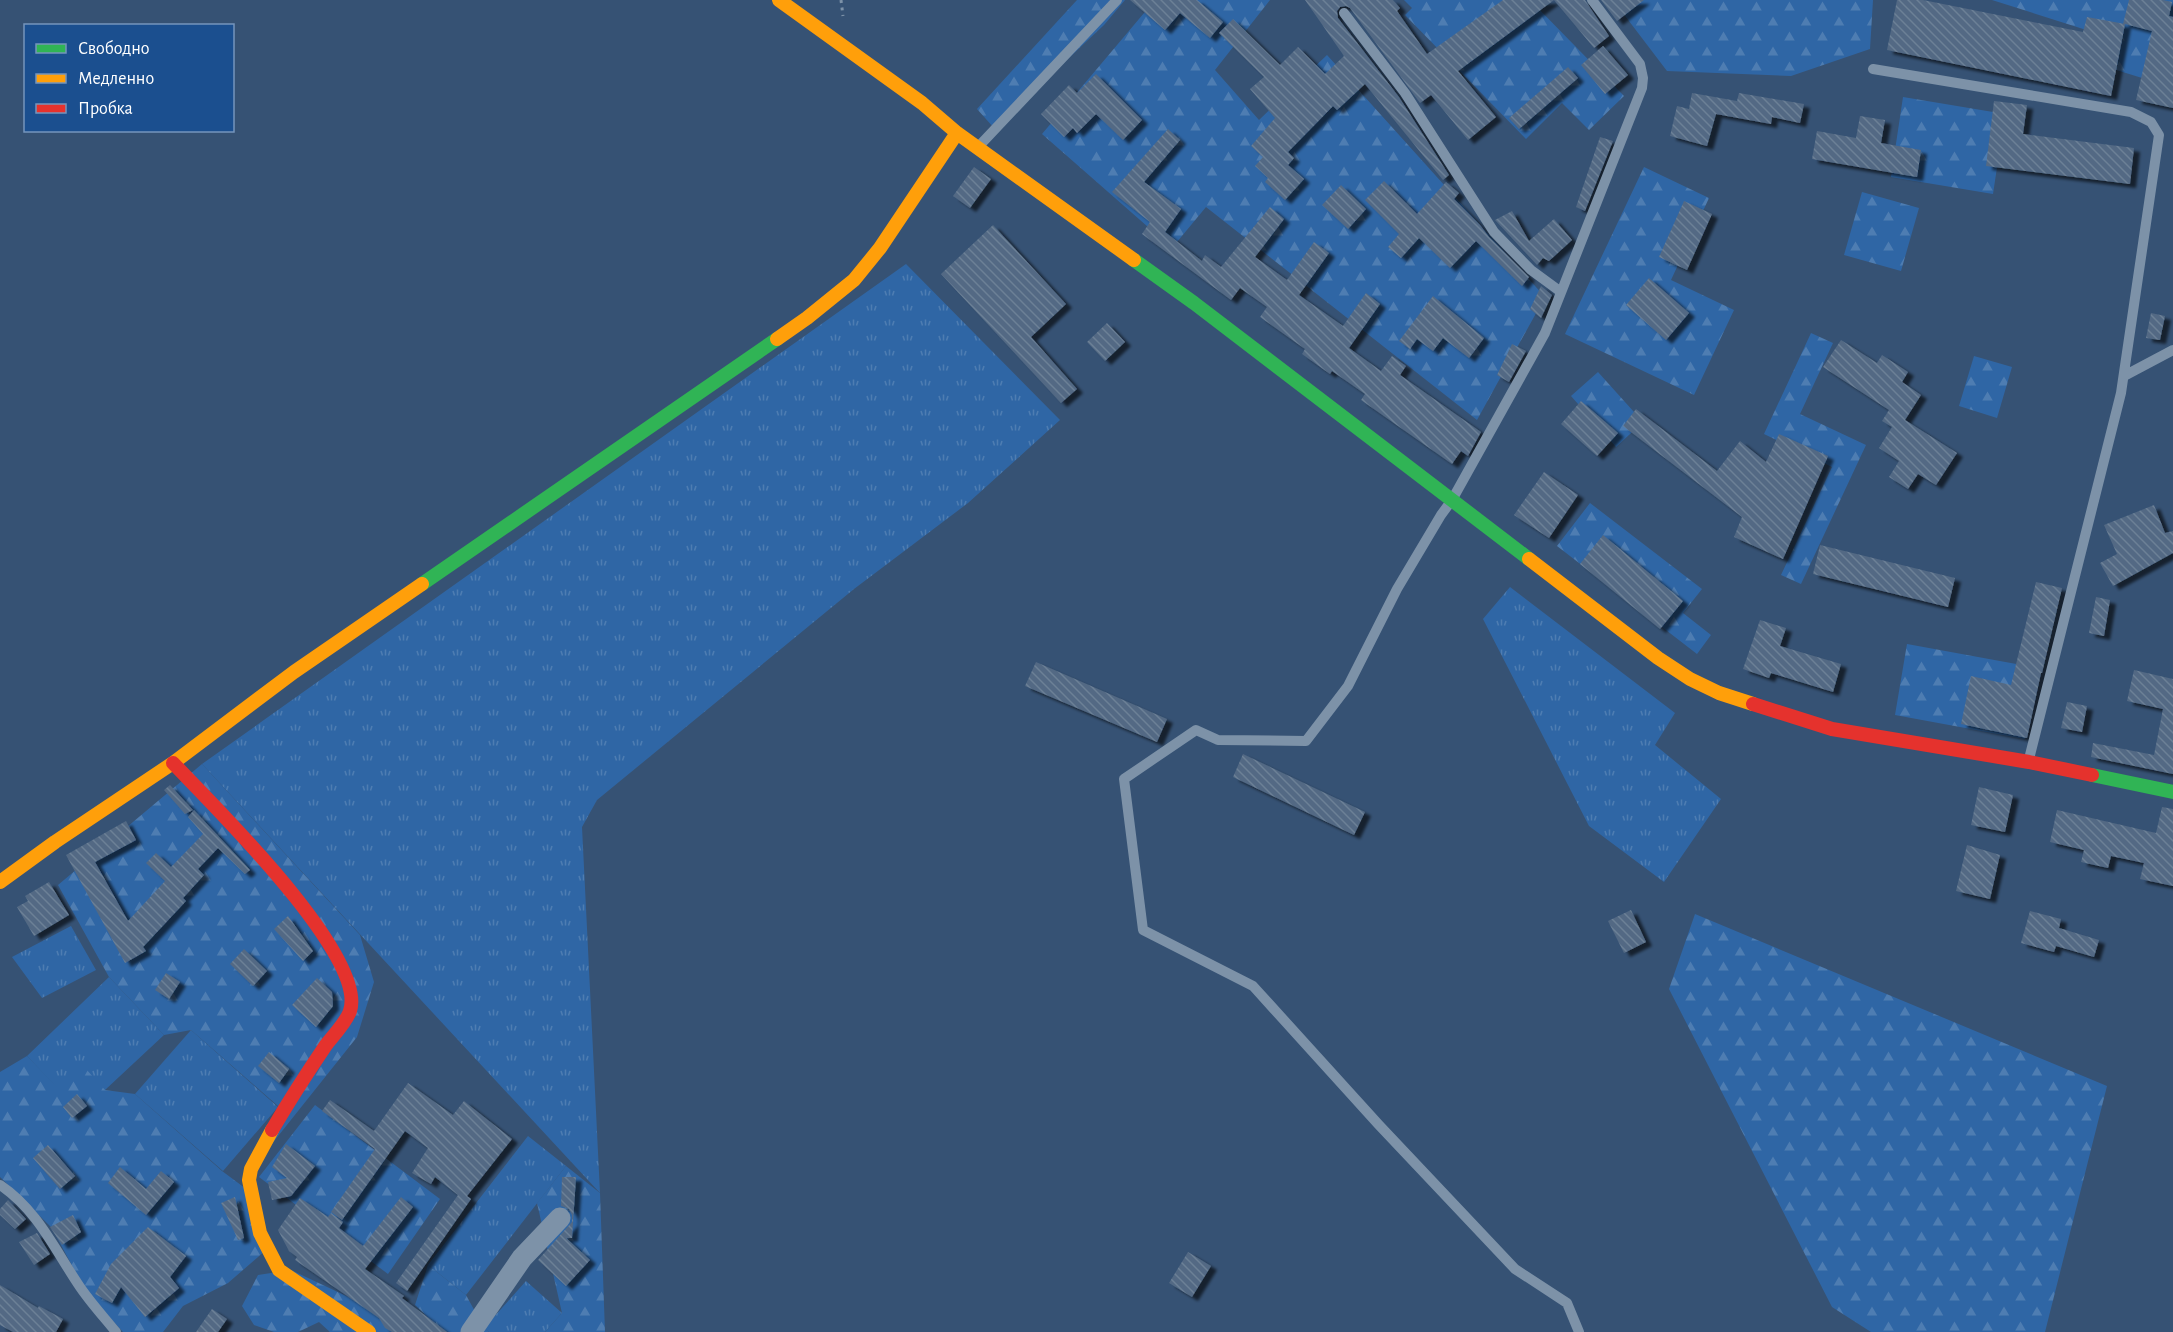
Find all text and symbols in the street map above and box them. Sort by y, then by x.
legend [24,24,234,132]
text: Свободно [78,39,150,58]
text: Медленно [78,70,154,88]
text: Пробка [78,99,133,118]

